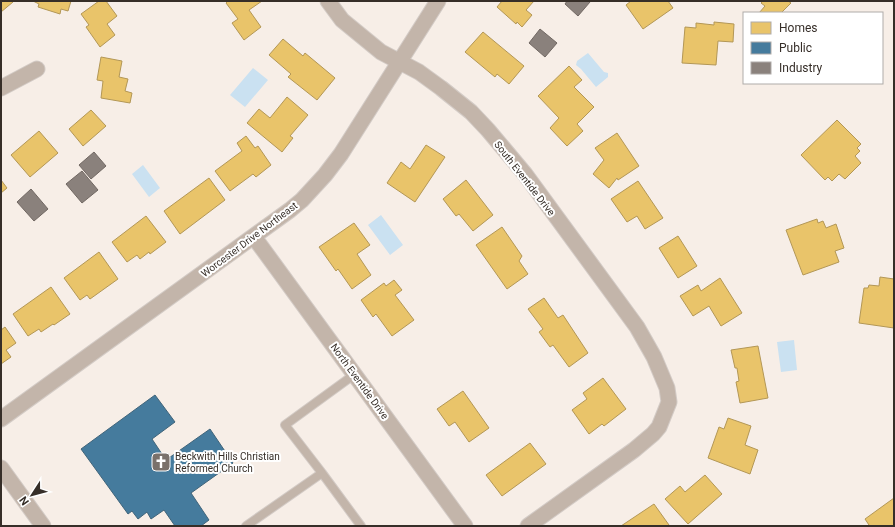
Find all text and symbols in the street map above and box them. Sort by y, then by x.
legend [743,12,883,84]
text: Homes [779,21,817,35]
text: Public [779,41,812,55]
text: Industry [779,61,823,75]
street label: South Eventide Drive [492,139,557,218]
street label: Worcester Drive Northeast [199,200,299,279]
street label: North Eventide Drive [329,341,391,421]
church icon: Beckwith Hills Christian Reformed Church [150,451,172,473]
place label: Beckwith Hills Christian Reformed Church [175,451,280,474]
north arrow [12,475,52,515]
text: N [17,493,32,508]

